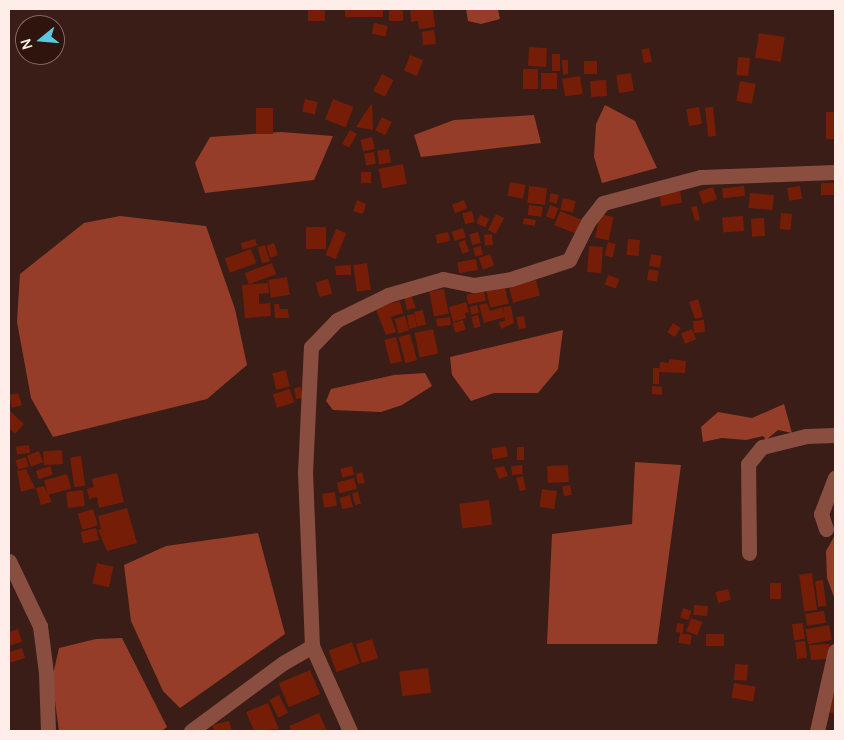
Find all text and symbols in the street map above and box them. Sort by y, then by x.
north arrow [15,15,65,65]
text: N [16,37,37,52]

